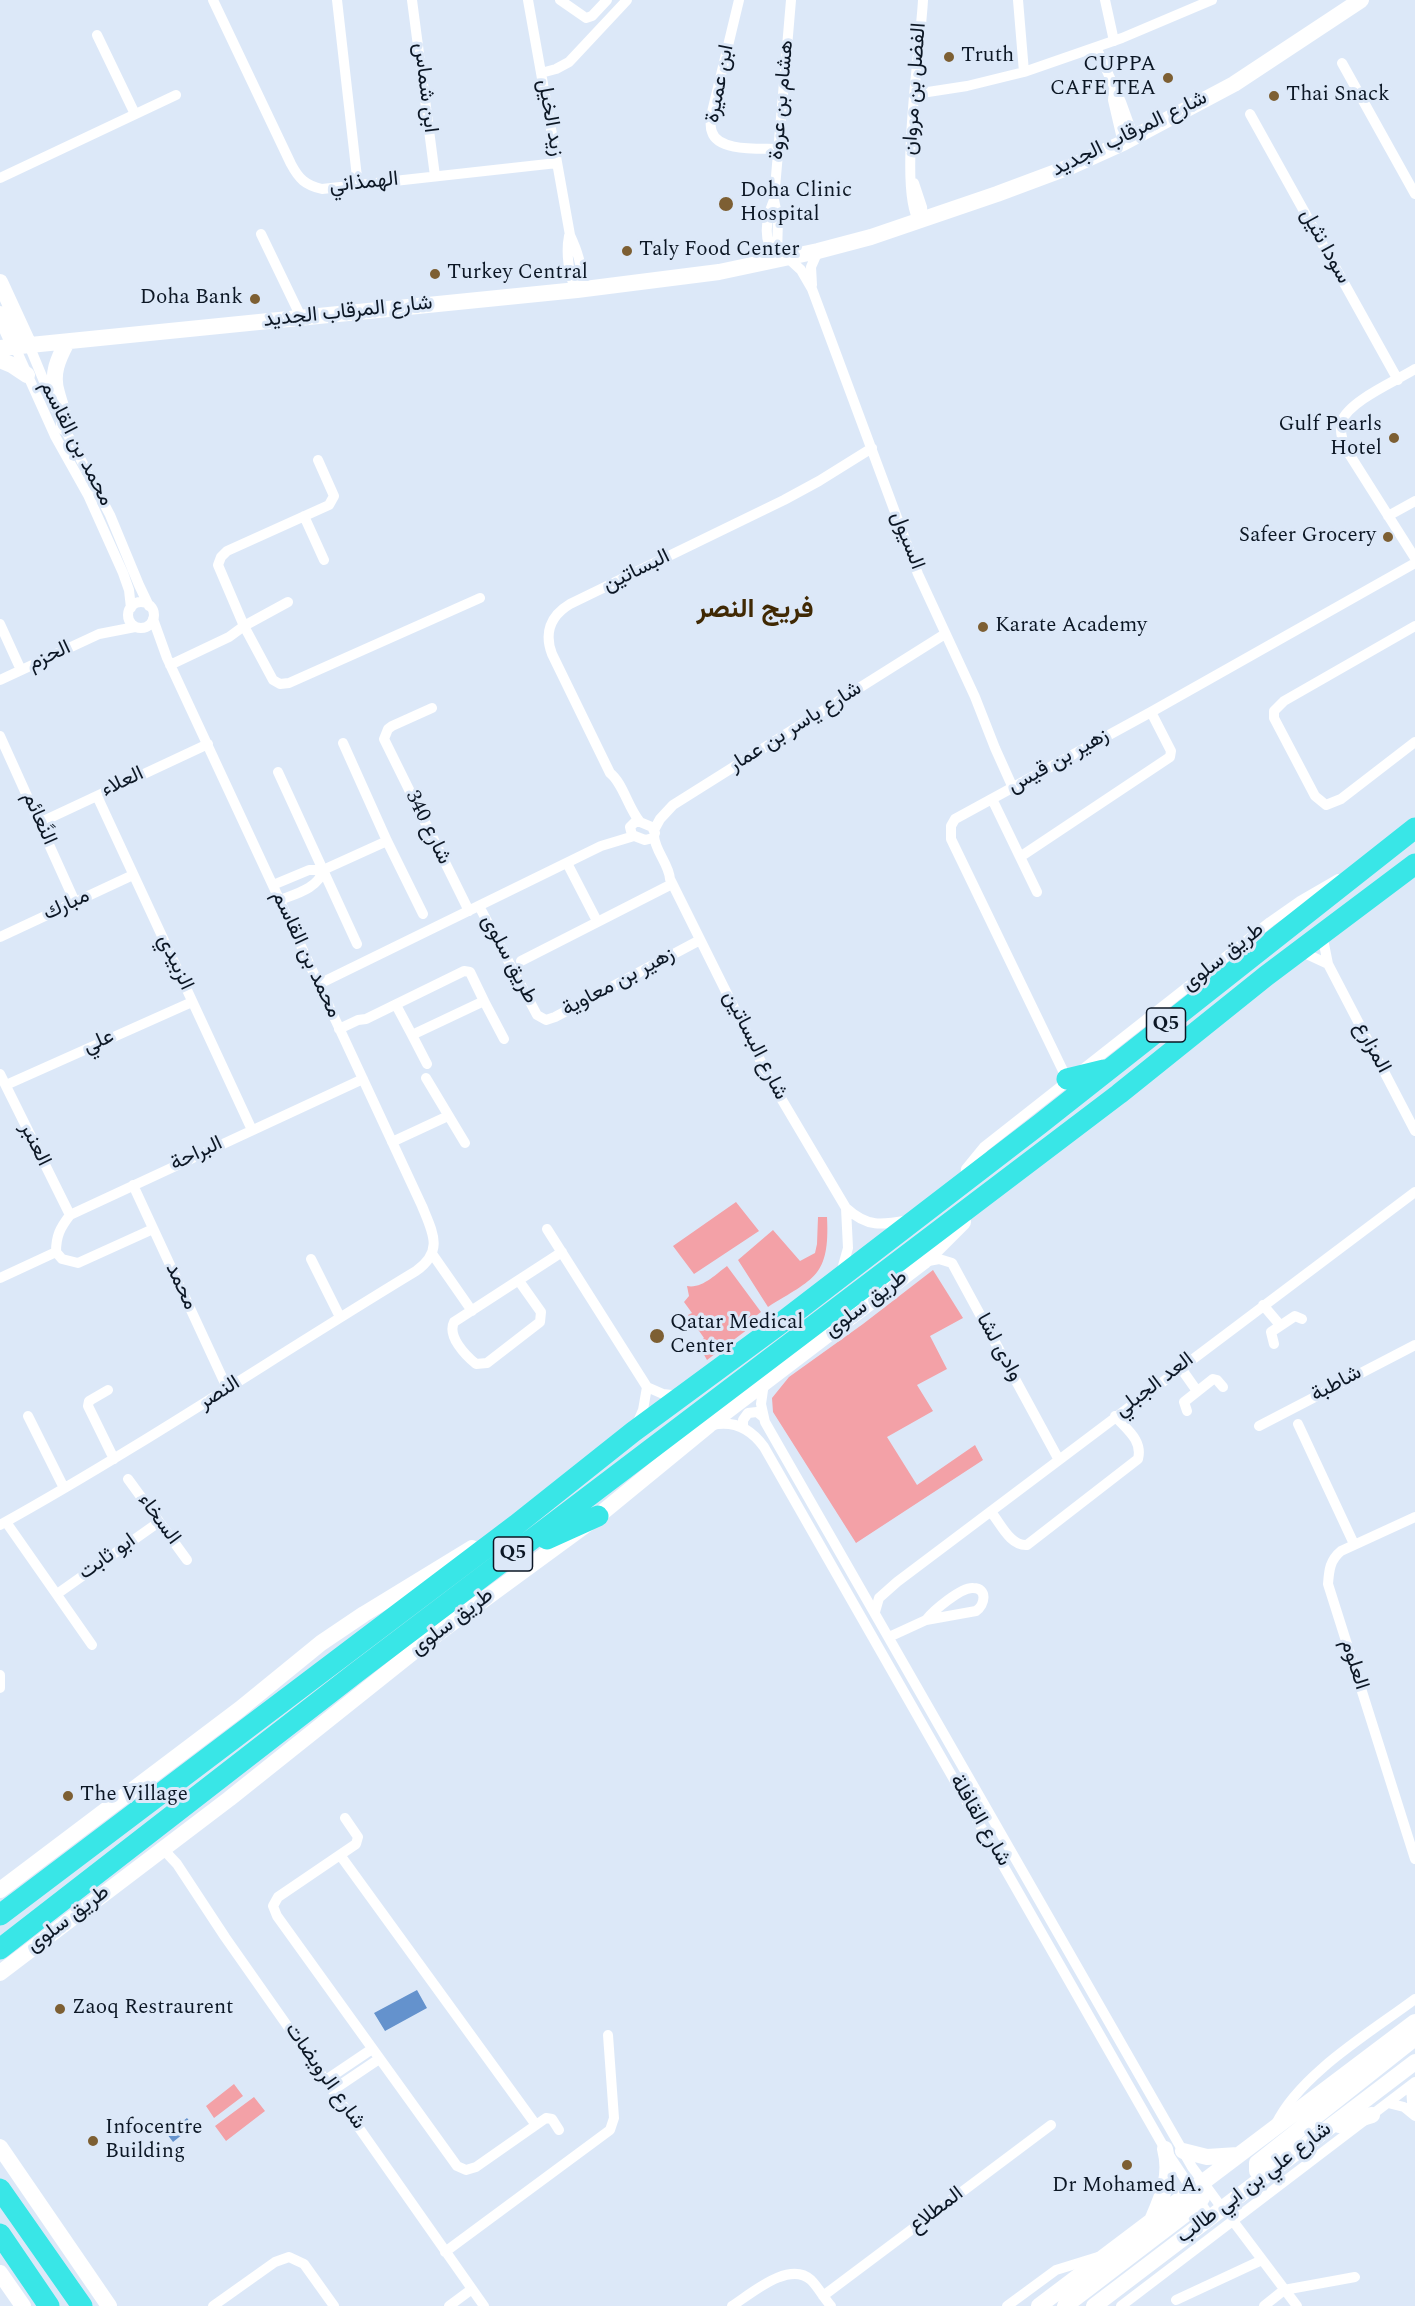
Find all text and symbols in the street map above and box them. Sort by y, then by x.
street label: الفضل بن مروان [899,22,933,156]
street label: هشام بن عروة [765,39,801,161]
street label: ابن شماس [406,42,442,134]
street label: ابن عميرة [701,43,741,125]
place label: Truth [961,44,1014,70]
marker: Truth [942,50,956,64]
place label: CUPPA CAFE TEA [1050,53,1156,103]
marker: CUPPA CAFE TEA [1161,71,1175,85]
street label: زيد الخيل [530,78,568,158]
place label: Thai Snack [1286,83,1390,109]
street label: شارع المرقاب الجديد [1048,86,1212,184]
marker: Thai Snack [1267,89,1281,103]
street label: الهمذاني [328,168,400,200]
place label: Doha Clinic Hospital [740,179,852,229]
marker: Doha Clinic Hospital [717,195,735,213]
street label: سودا نثيل [1293,205,1355,289]
place label: Taly Food Center [639,238,800,264]
marker: Taly Food Center [620,244,634,258]
place label: Turkey Central [447,261,588,287]
marker: Turkey Central [428,267,442,281]
place label: Doha Bank [140,286,243,312]
marker: Doha Bank [248,292,262,306]
street label: شارع المرقاب الجديد [262,292,434,334]
street label: محمد بن القاسم [33,377,117,511]
place label: Gulf Pearls Hotel [1278,413,1382,463]
marker: Gulf Pearls Hotel [1387,431,1401,445]
street label: السيول [883,508,929,574]
place label: Safeer Grocery [1239,524,1376,550]
marker: Safeer Grocery [1381,530,1395,544]
street label: البساتين [599,545,675,599]
district label: فريج النصر [696,596,814,628]
place label: Karate Academy [995,614,1147,640]
marker: Karate Academy [976,620,990,634]
street label: الحزم [25,636,75,678]
street label: شارع ياسر بن عمار [725,677,867,779]
street label: زهير بن قيس [1004,724,1114,800]
street label: العلاء [98,762,148,804]
street label: شارع 340 [398,787,456,869]
street label: النًعائم [15,789,61,849]
street label: مبارك [40,884,94,928]
street label: محمد بن القاسم [265,887,345,1023]
street label: طريق سلوى [474,911,542,1009]
street label: طريق سلوى [1178,918,1270,998]
street label: الزبيدي [150,931,198,995]
street label: زهير بن معاوية [558,943,680,1023]
street label: شارع البساتين [716,987,792,1105]
road number: Q5 [1146,1008,1186,1042]
street label: المزارع [1347,1018,1395,1078]
street label: علي [80,1025,118,1061]
street label: العنبر [13,1119,55,1171]
street label: البراحة [167,1132,227,1178]
street label: محمد [158,1260,202,1314]
street label: طريق سلوى [821,1266,913,1344]
street label: وادى لشا [969,1310,1027,1386]
place label: Qatar Medical Center [670,1311,804,1361]
marker: Qatar Medical Center [648,1327,666,1345]
street label: العد الجبلي [1111,1348,1199,1424]
street label: شاطبة [1307,1361,1367,1409]
street label: النصر [195,1372,245,1416]
street label: السخاء [131,1490,185,1550]
street label: ابو ثابت [75,1529,141,1587]
road number: Q5 [494,1537,532,1571]
street label: طريق سلوى [407,1584,499,1662]
street label: العلوم [1333,1637,1373,1693]
street label: شارع القافلة [943,1771,1015,1871]
place label: The Village [80,1783,188,1809]
marker: The Village [61,1789,75,1803]
street label: طريق سلوى [23,1881,115,1959]
place label: Zaoq Restraurent [72,1996,234,2022]
marker: Zaoq Restraurent [53,2002,67,2016]
street label: شارع الرويضات [278,2019,370,2135]
place label: Infocentre Building [105,2116,203,2166]
street label: شارع علي بن ابي طالب [1173,2118,1337,2250]
marker: Infocentre Building [86,2134,100,2148]
marker: Dr Mohamed A. [1120,2158,1134,2172]
place label: Dr Mohamed A. [1052,2174,1202,2200]
street label: المطلاع [905,2182,969,2240]

